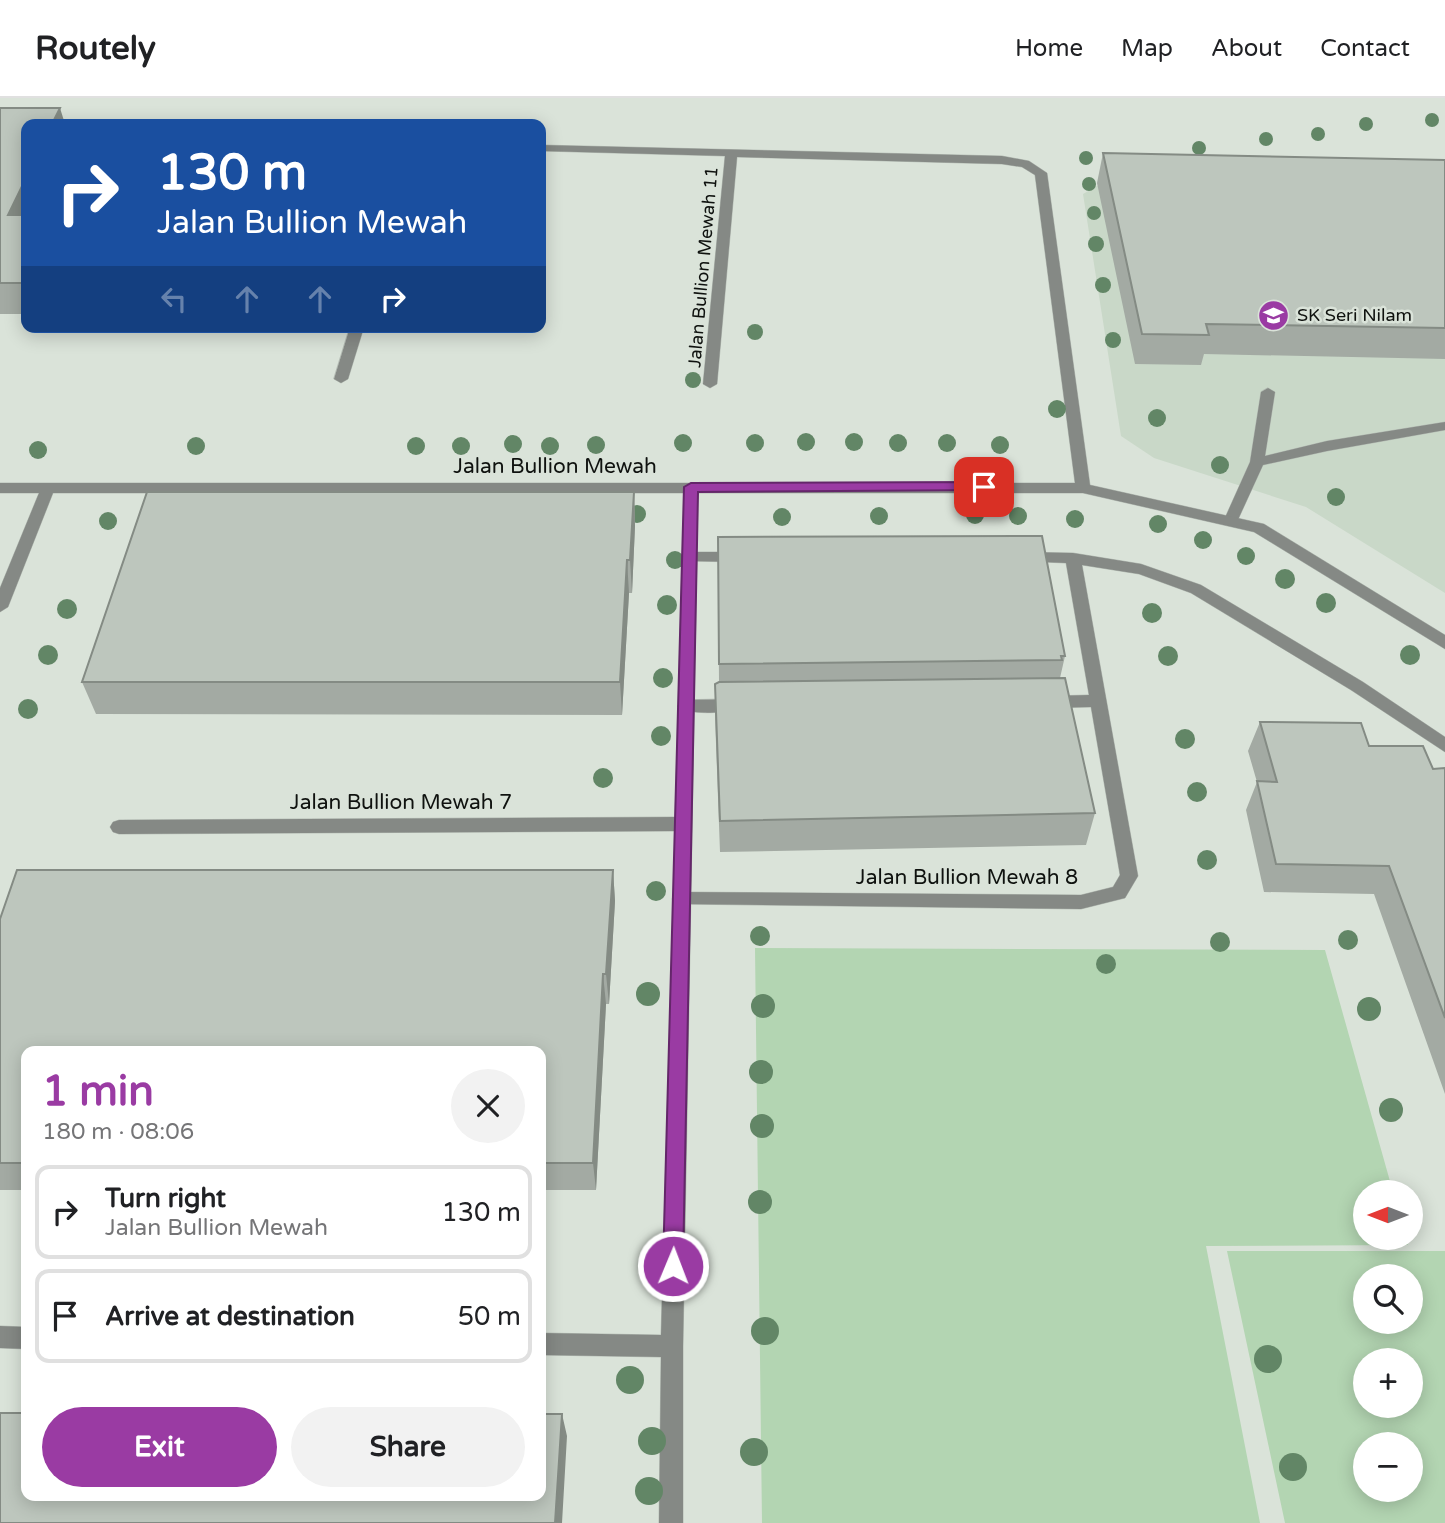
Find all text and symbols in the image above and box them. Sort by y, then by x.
text: Routely [35,29,156,68]
text: Home [1015,34,1083,63]
text: Map [1121,34,1173,63]
text: About [1211,34,1282,63]
text: Contact [1320,34,1410,63]
text: 130 m [157,144,307,203]
icon: right [42,147,133,238]
street label: Jalan Bullion Mewah 11 [683,166,723,368]
text: Jalan Bullion Mewah [157,204,467,242]
icon: left [155,280,193,318]
icon: ahead [228,280,266,318]
icon: ahead [301,280,339,318]
icon: right [374,280,412,318]
school or university icon: SK Seri Nilam [1257,298,1291,332]
place label: SK Seri Nilam [1297,304,1412,326]
street label: Jalan Bullion Mewah [453,454,657,479]
pin [954,457,1014,517]
icon: arrive [965,468,1003,506]
street label: Jalan Bullion Mewah 7 [290,790,512,815]
street label: Jalan Bullion Mewah 8 [856,865,1078,890]
text: 1 min [42,1066,154,1117]
button: close [451,1069,525,1143]
text: 180 m · 08:06 [42,1118,194,1146]
north arrow [1353,1180,1423,1250]
map controls [1353,1180,1423,1502]
text: Turn right [105,1183,226,1214]
icon: right [46,1193,84,1231]
text: 130 m [441,1197,521,1228]
text: Jalan Bullion Mewah [105,1214,328,1242]
position arrow [636,1229,710,1303]
button: search [1353,1264,1423,1334]
icon: arrive [46,1297,84,1335]
text: Arrive at destination [105,1301,355,1332]
text: 50 m [458,1301,521,1332]
button: + [1353,1348,1423,1418]
button: Exit [42,1407,277,1487]
button: Share [291,1407,525,1487]
button: − [1353,1432,1423,1502]

